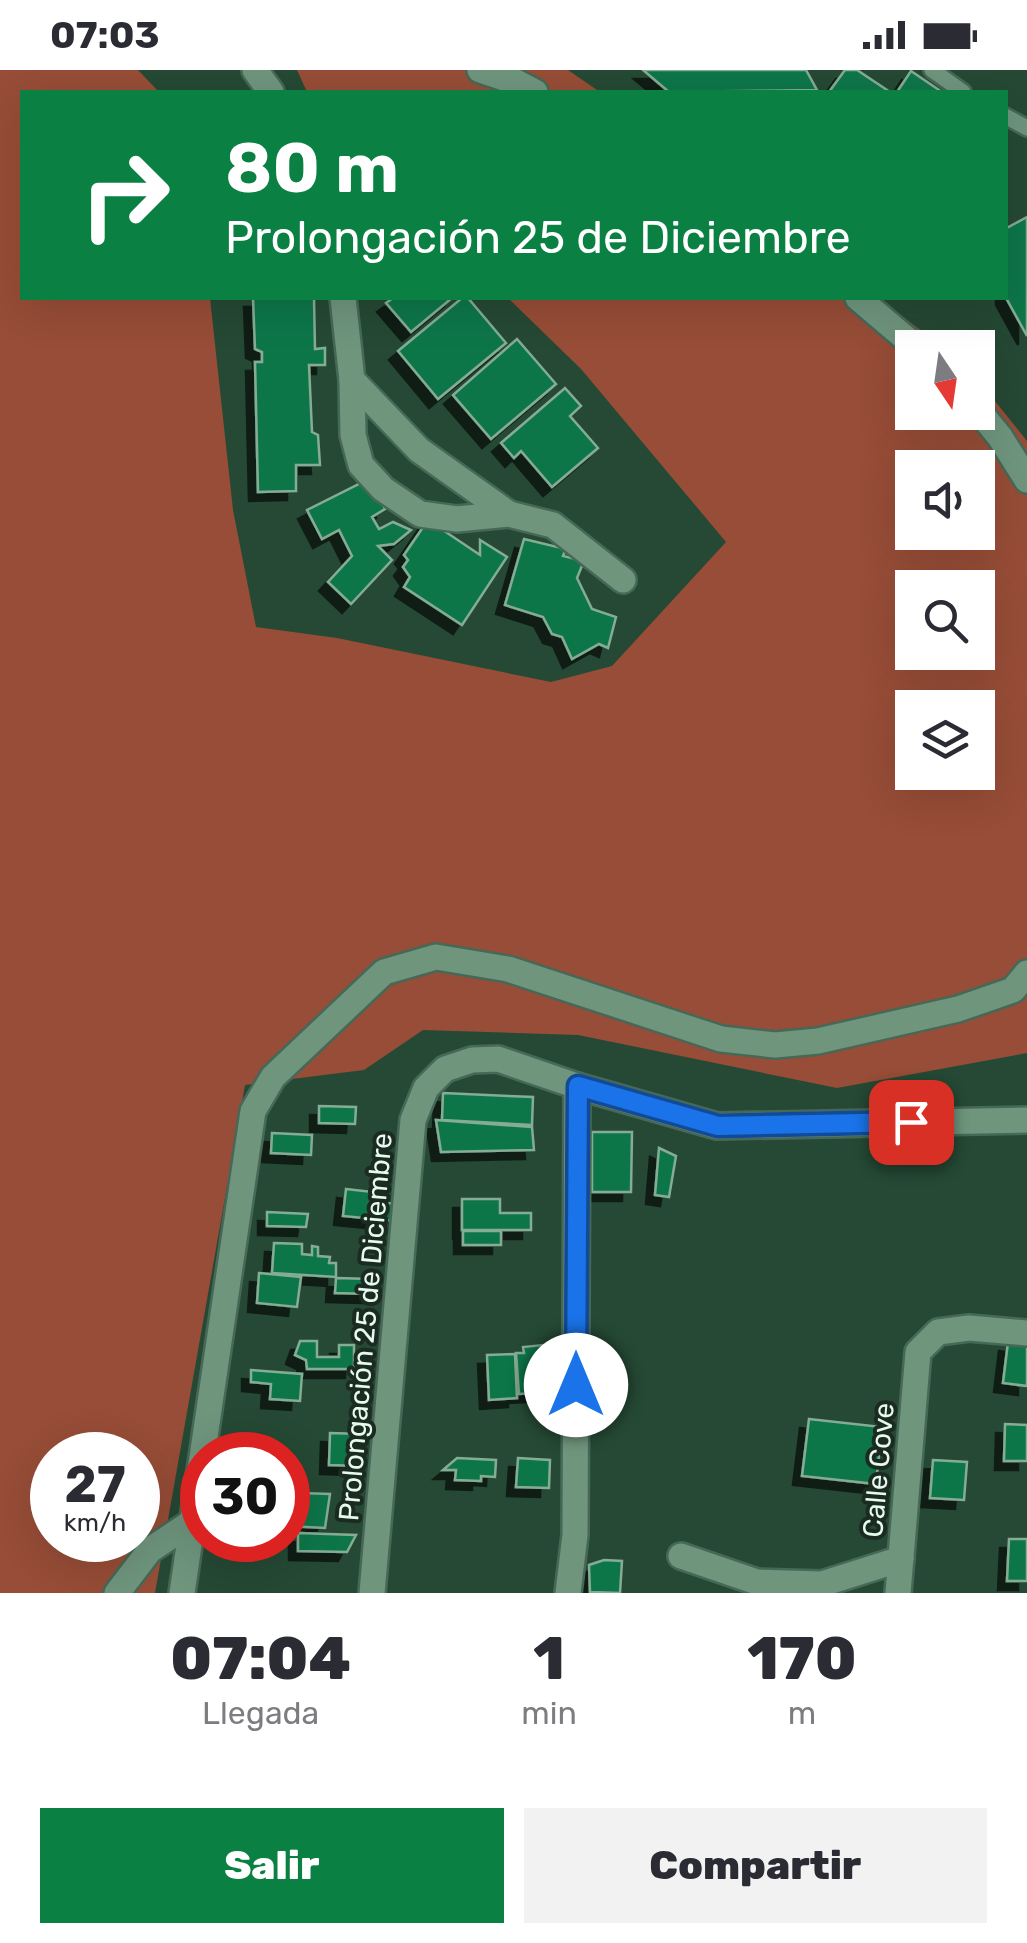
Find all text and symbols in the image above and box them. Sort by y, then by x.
text: 07:03 [50,12,160,58]
text: 80 m [225,127,399,210]
icon: right [60,130,190,260]
text: Prolongación 25 de Diciembre [225,211,851,264]
north arrow [895,330,995,430]
map controls [895,330,995,790]
button: sound [895,450,995,550]
button: search [895,570,995,670]
button: layers [895,690,995,790]
pin [869,1080,954,1165]
icon: arrive [884,1095,939,1150]
street label: Prolongación 25 de Diciembre [332,1132,399,1522]
position arrow [524,1333,628,1437]
street label: Calle Cove [856,1401,901,1539]
speed limit sign: 30 [180,1432,310,1562]
text: 27 [64,1455,126,1515]
text: km/h [64,1508,126,1537]
text: 07:04 [170,1623,351,1694]
text: 1 [533,1623,565,1694]
text: 170 [747,1623,857,1694]
text: Llegada [202,1694,319,1732]
text: min [521,1694,577,1732]
text: m [788,1694,816,1732]
button: Salir [40,1808,504,1923]
button: Compartir [524,1808,987,1923]

